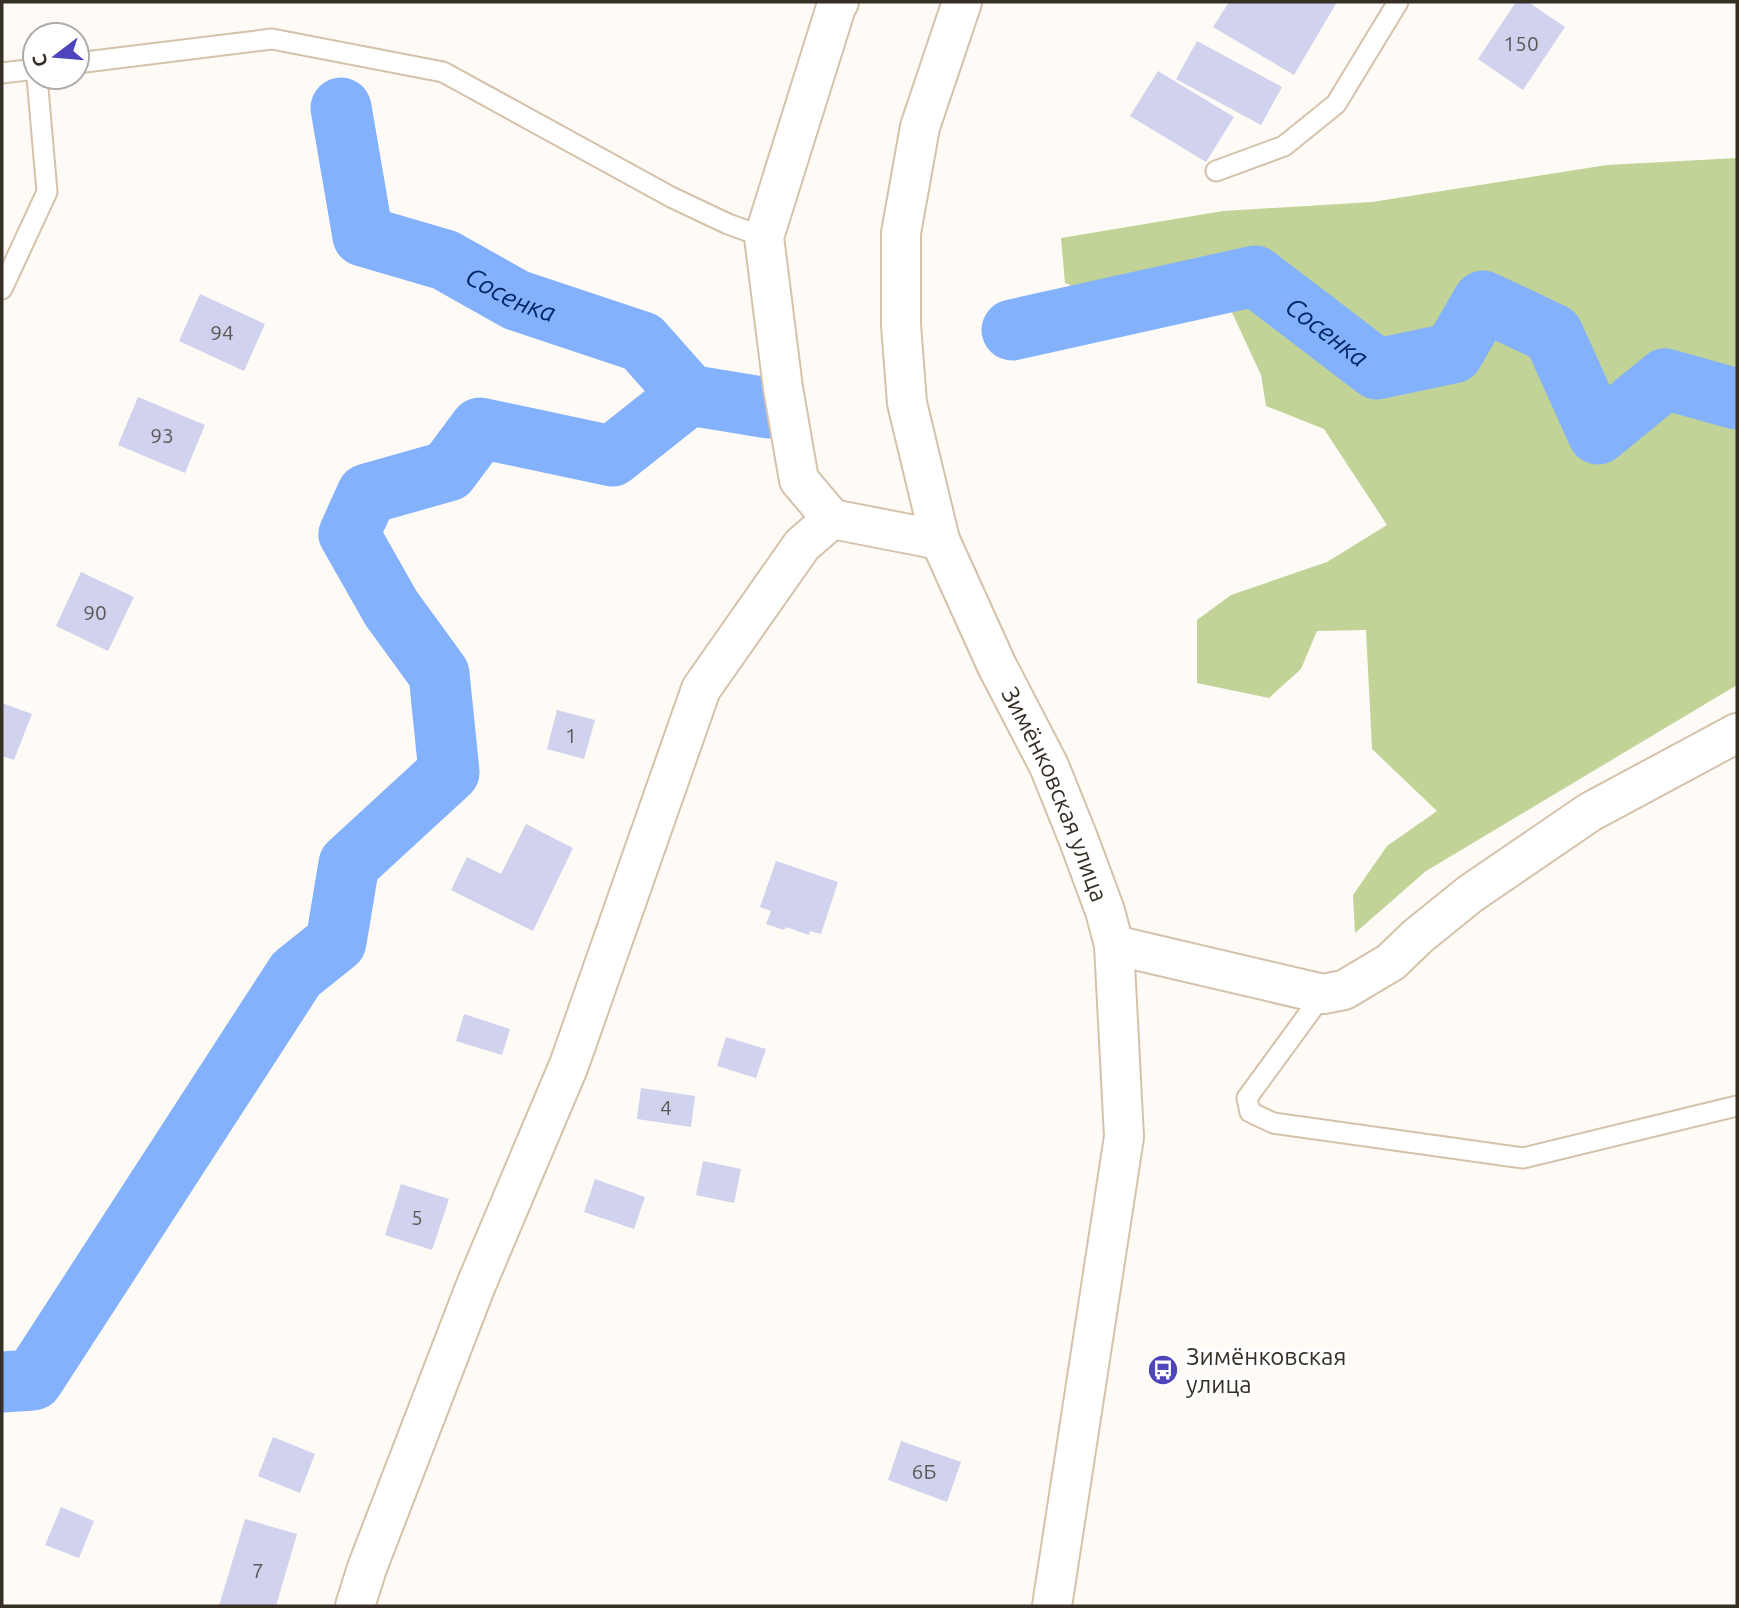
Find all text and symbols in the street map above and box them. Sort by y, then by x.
north arrow [21,21,91,91]
house number: 150 [1503,31,1539,55]
text: С [27,52,52,70]
water label: Сосенка [461,260,560,327]
water label: Сосенка [1280,291,1374,372]
house number: 94 [210,320,234,344]
house number: 93 [150,423,174,447]
house number: 90 [83,600,107,624]
street label: Зимёнковская улица [997,682,1114,905]
house number: 1 [565,723,577,747]
house number: 4 [660,1095,672,1119]
house number: 5 [411,1205,423,1229]
place label: Зимёнковская улица [1186,1343,1346,1398]
bus stop icon: Зимёнковская улица [1146,1353,1180,1387]
house number: 6Б [912,1459,936,1483]
house number: 7 [252,1558,264,1582]

